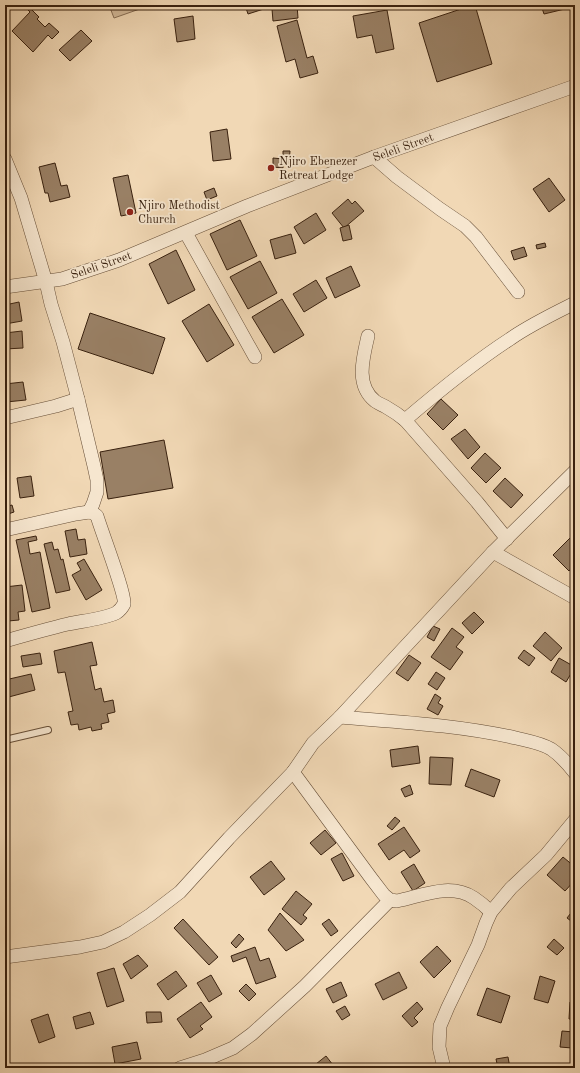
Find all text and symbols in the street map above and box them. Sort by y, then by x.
street label: Seleli Street [372,131,435,164]
place label: Njiro Ebenezer Retreat Lodge [279,156,357,182]
marker: Njiro Ebenezer Retreat Lodge [266,163,276,173]
place label: Njiro Methodist Church [138,200,220,226]
marker: Njiro Methodist Church [125,207,135,217]
street label: Seleli Street [69,250,133,282]

